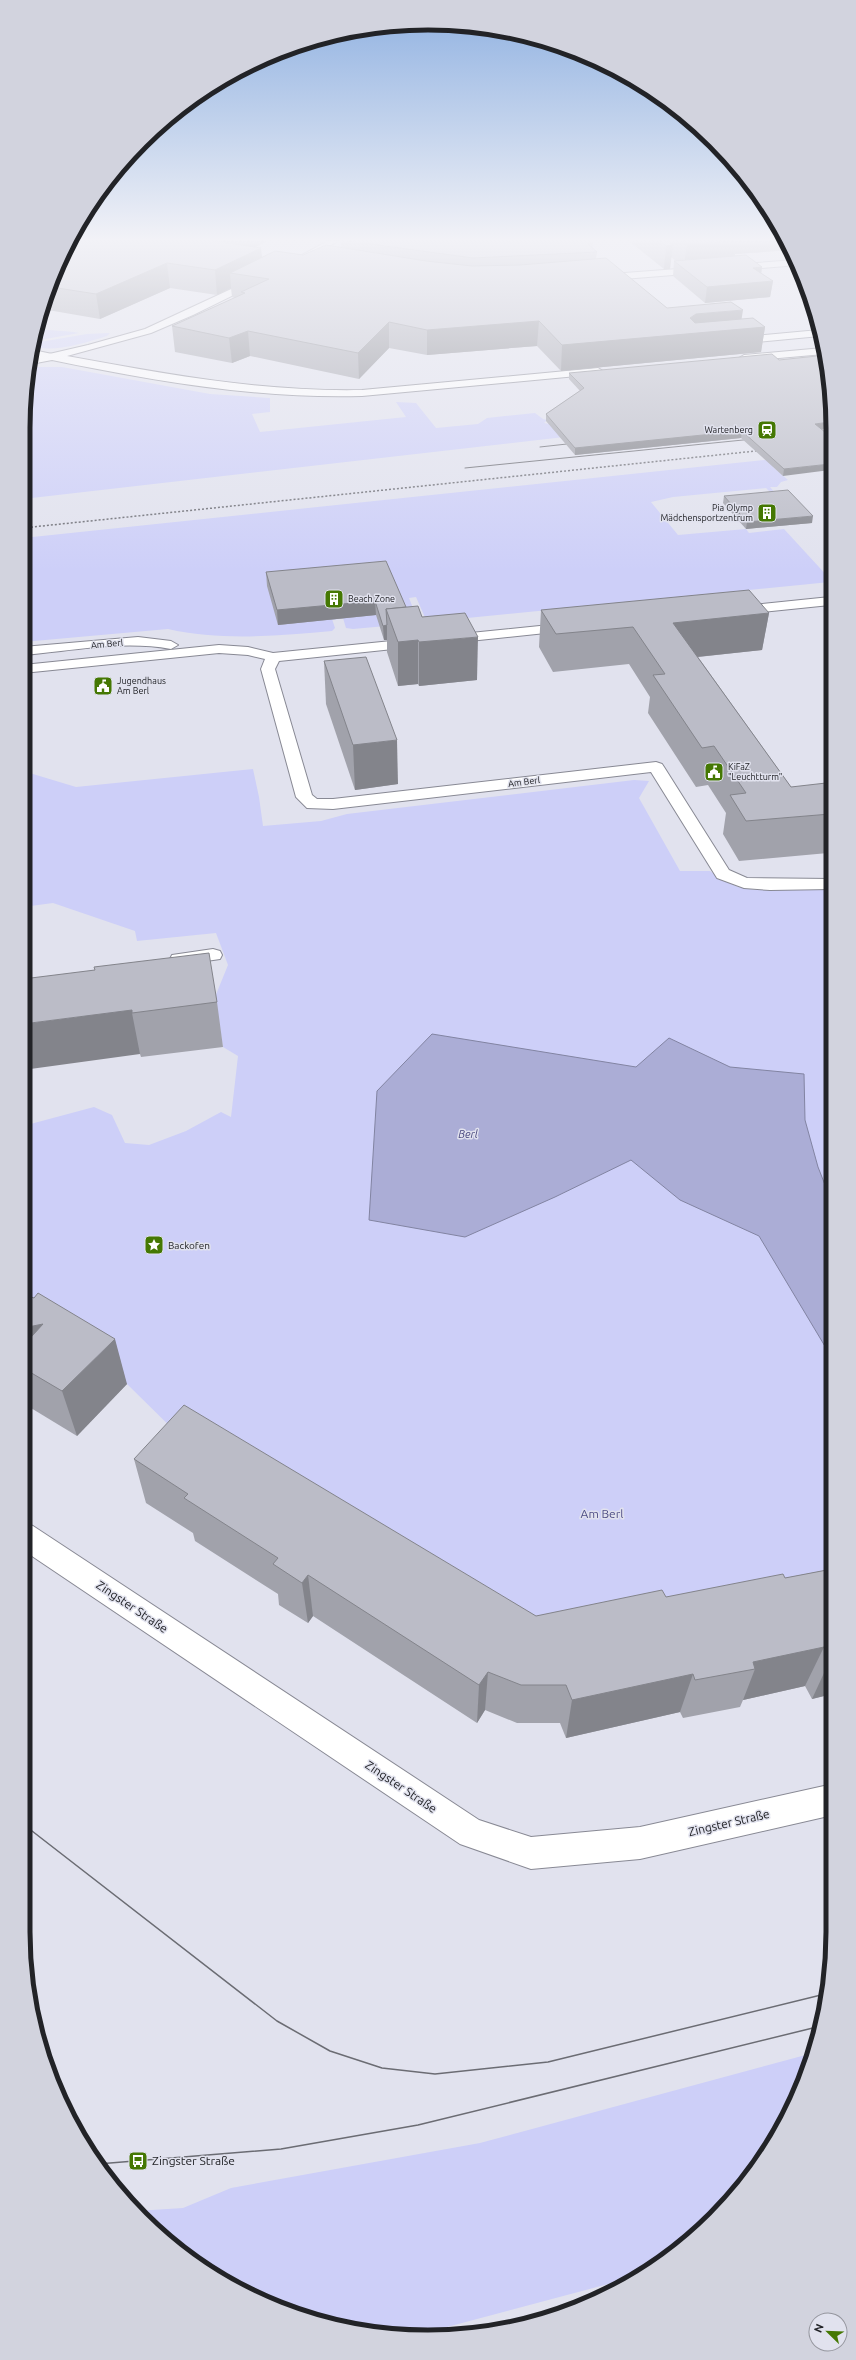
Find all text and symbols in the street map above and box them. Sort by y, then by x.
station icon: Wartenberg [756,419,778,441]
place label: Wartenberg [704,425,753,435]
building icon: Pia Olymp Mädchensportzentrum [756,502,778,524]
place label: Pia Olymp Mädchensportzentrum [660,503,753,523]
building icon: Beach Zone [323,588,345,610]
place label: Beach Zone [348,594,395,604]
street label: Am Berl [91,638,124,650]
public building icon: Jugendhaus Am Berl [92,675,114,697]
place label: Jugendhaus Am Berl [117,676,166,696]
public building icon: KiFaZ "Leuchtturm" [703,761,725,783]
place label: KiFaZ "Leuchtturm" [728,762,782,782]
street label: Am Berl [507,775,541,789]
water label: Berl [458,1128,478,1140]
place icon: Backofen [143,1234,165,1256]
place label: Backofen [168,1240,210,1251]
park label: Am Berl [581,1507,623,1520]
street label: Zingster Straße [94,1578,170,1635]
street label: Zingster Straße [363,1758,439,1815]
street label: Zingster Straße [687,1807,771,1838]
bus stop icon: Zingster Straße [127,2150,149,2172]
place label: Zingster Straße [152,2154,235,2167]
north arrow [808,2312,848,2352]
text: N [812,2322,826,2334]

